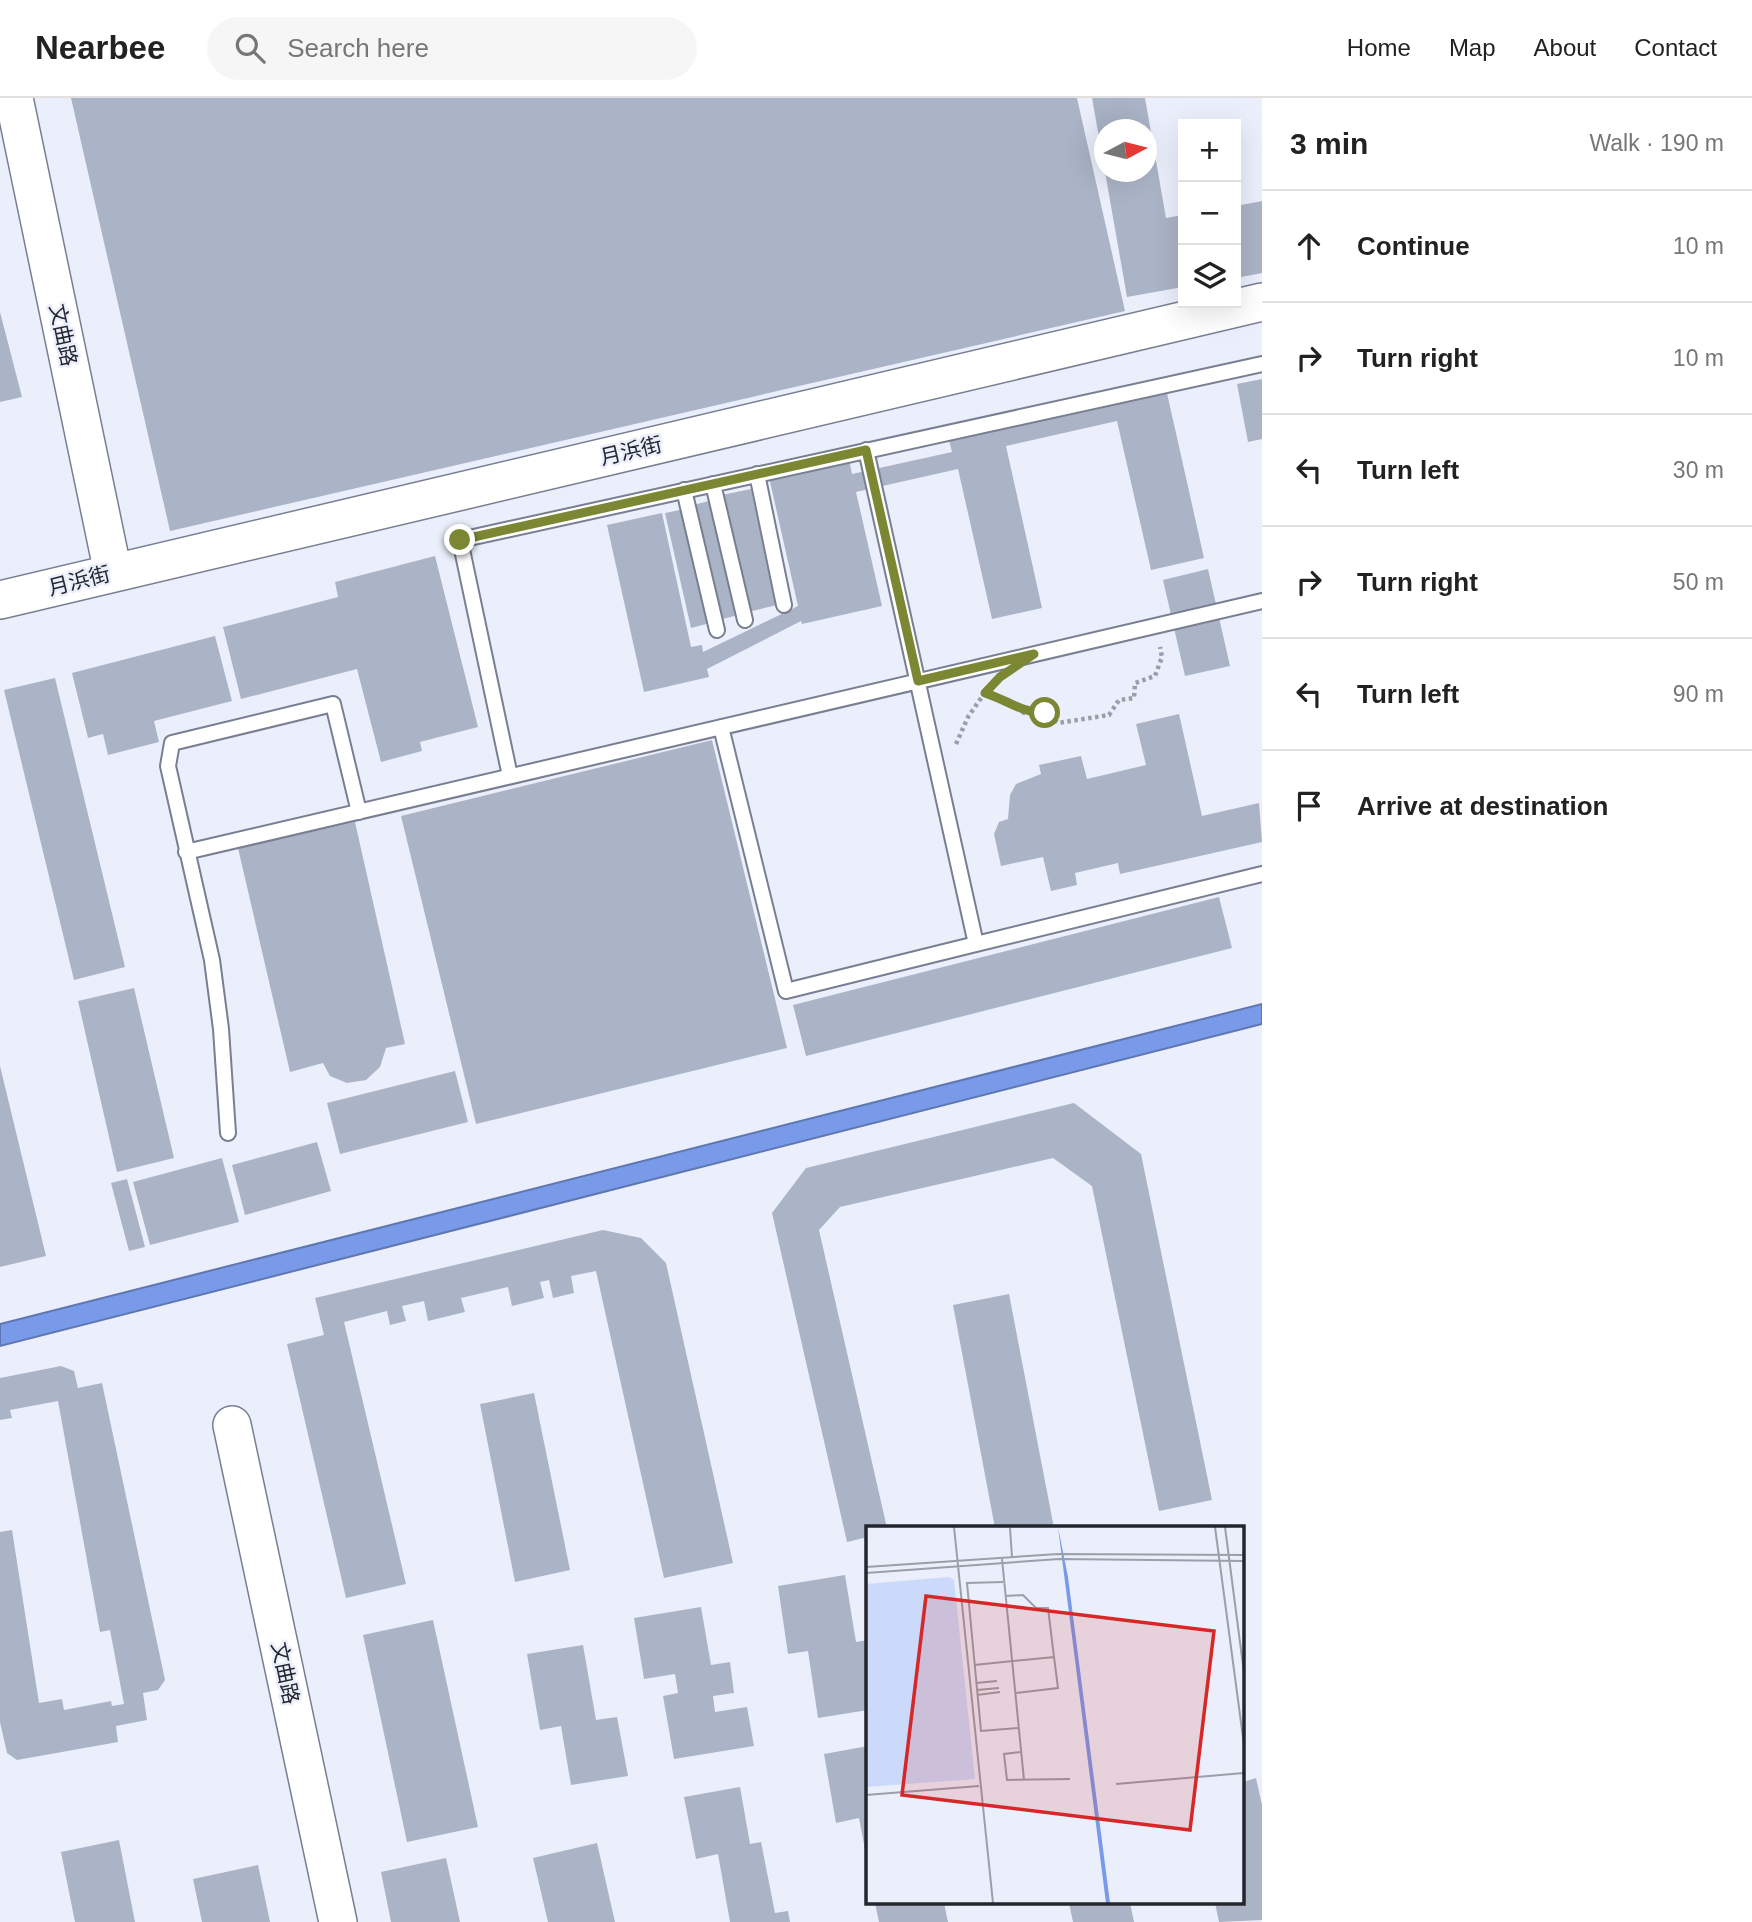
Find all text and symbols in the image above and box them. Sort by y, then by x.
search box [207,17,697,80]
text: Nearbee [35,29,165,66]
icon: search [231,29,269,67]
text: Search here [287,33,429,63]
text: Home [1347,34,1411,61]
text: Map [1449,34,1496,61]
text: About [1534,34,1596,61]
text: Contact [1634,34,1717,61]
north arrow [1094,119,1157,182]
map controls [1178,119,1241,308]
button: + [1178,119,1241,182]
text: 3 min [1290,127,1368,160]
text: Walk · 190 m [1589,130,1724,156]
button: − [1178,182,1241,245]
icon: ahead [1290,227,1328,265]
text: Continue [1357,231,1470,261]
text: 10 m [1673,233,1724,259]
button: layers [1178,245,1241,308]
street label: 文曲路 [46,302,81,368]
icon: right [1290,339,1328,377]
text: Turn right [1357,343,1478,373]
text: 10 m [1673,345,1724,371]
street label: 月浜街 [598,432,664,469]
icon: left [1290,451,1328,489]
text: Turn left [1357,455,1459,485]
text: 30 m [1673,457,1724,483]
route end [444,524,475,555]
street label: 月浜街 [46,562,112,599]
icon: right [1290,563,1328,601]
text: Turn right [1357,567,1478,597]
text: 50 m [1673,569,1724,595]
icon: left [1290,675,1328,713]
text: Turn left [1357,679,1459,709]
text: 90 m [1673,681,1724,707]
route start [1029,697,1060,728]
icon: arrive [1290,787,1328,825]
text: Arrive at destination [1357,791,1608,821]
inset map [866,1526,1244,1904]
street label: 文曲路 [268,1640,303,1706]

